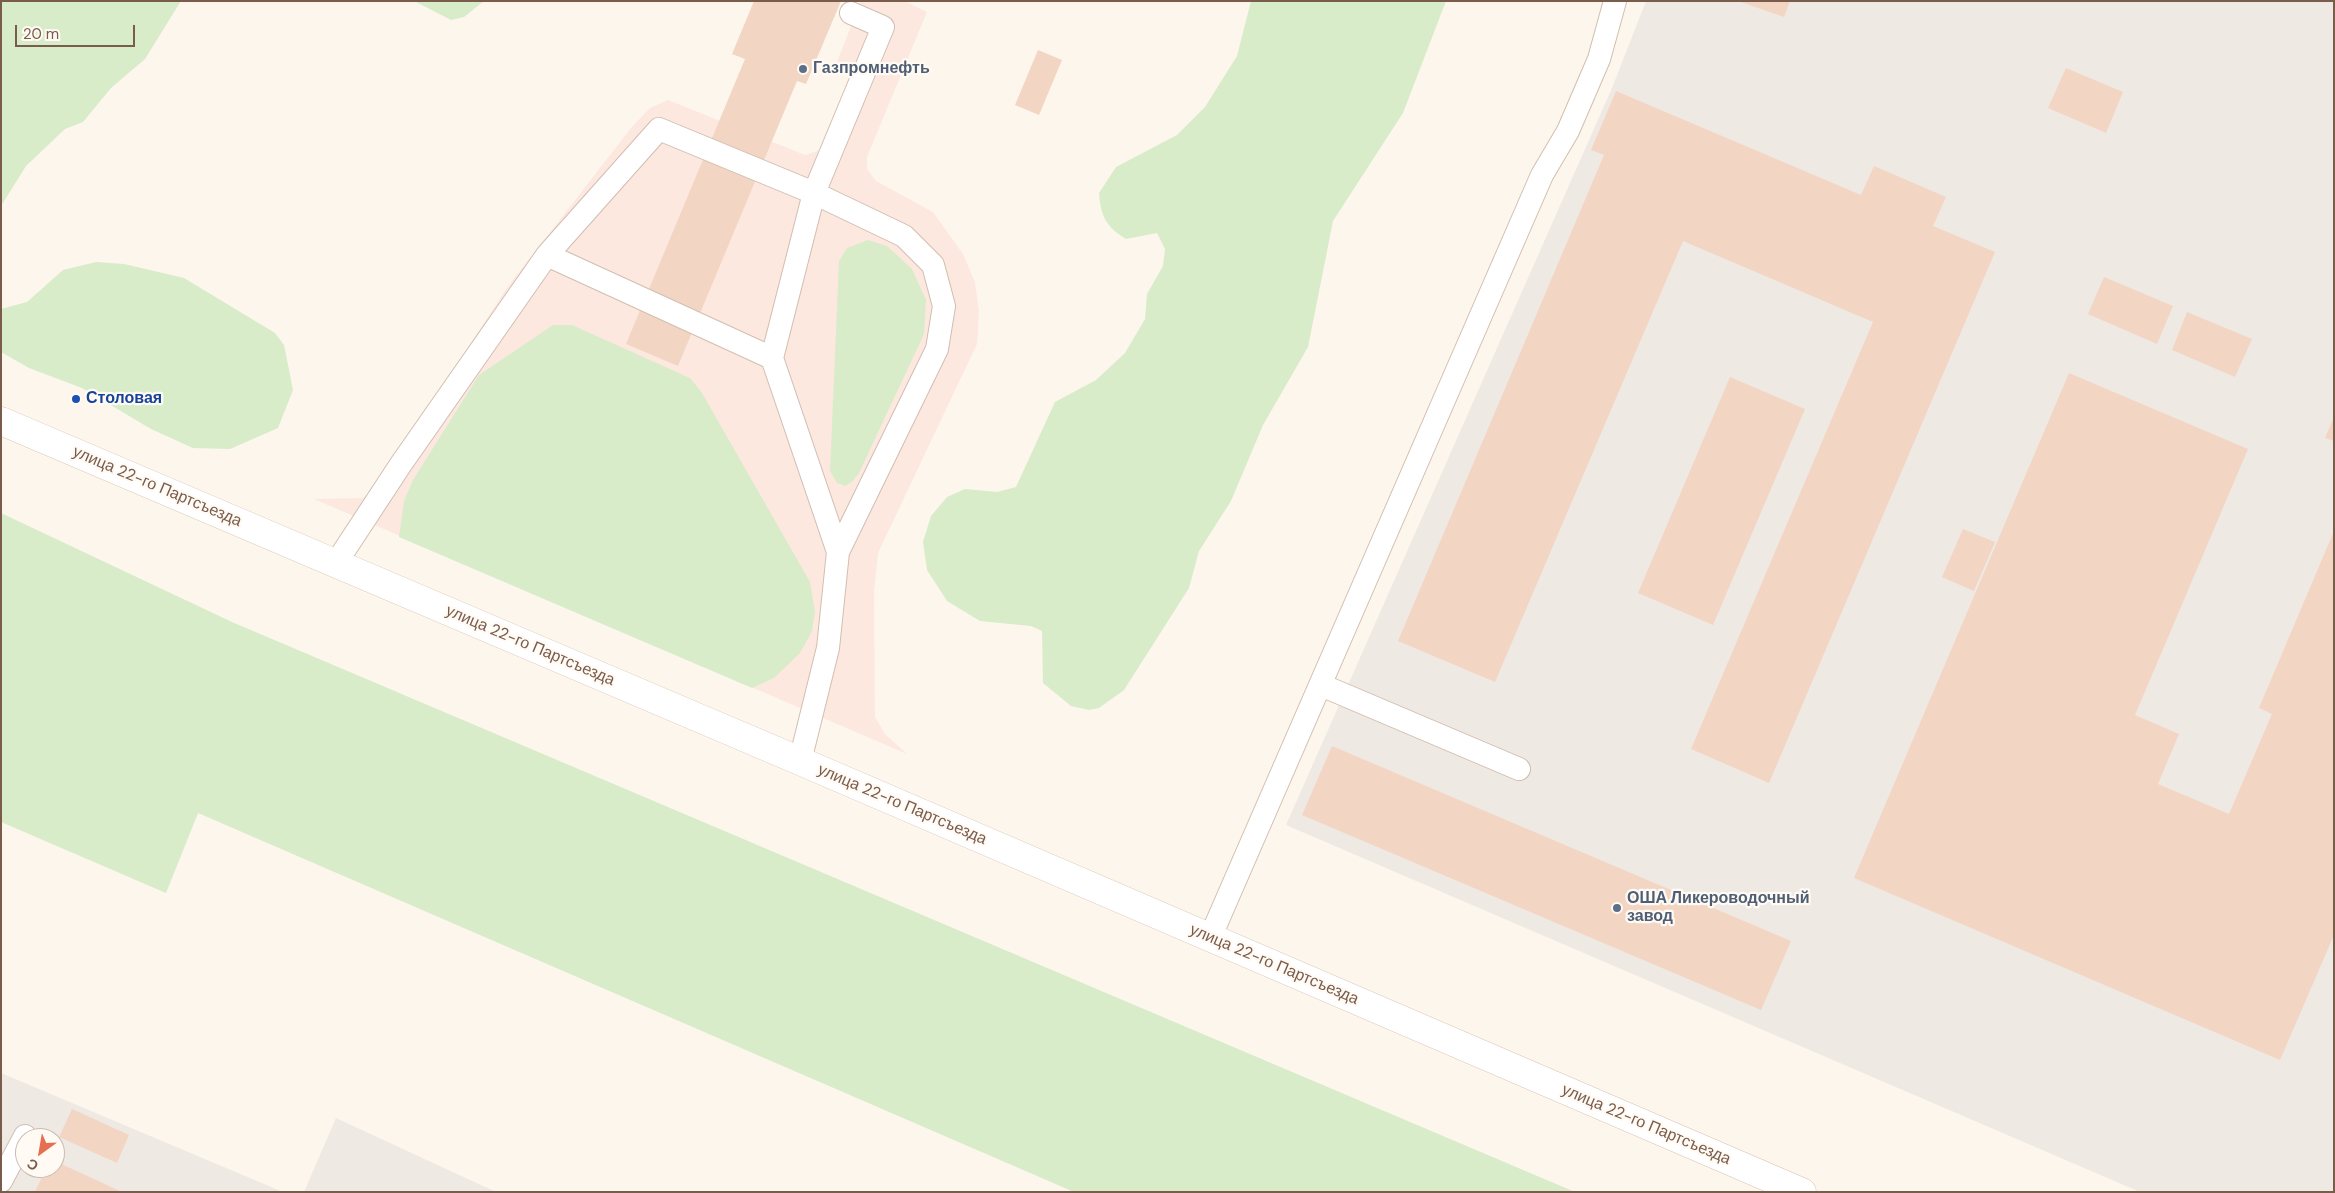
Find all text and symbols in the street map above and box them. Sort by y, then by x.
scale bar [18,15,138,47]
text: 20 m [23,24,59,44]
place label: Газпромнефть [813,59,930,79]
marker: Газпромнефть [797,63,809,75]
place label: Столовая [86,389,162,409]
marker: Столовая [70,393,82,405]
street label: улица 22-го Партсъезда [70,443,244,531]
street label: улица 22-го Партсъезда [443,602,617,690]
street label: улица 22-го Партсъезда [815,761,989,849]
place label: ОША Ликероводочный завод [1627,889,1810,927]
marker: ОША Ликероводочный завод [1611,902,1623,914]
street label: улица 22-го Партсъезда [1187,921,1361,1009]
street label: улица 22-го Партсъезда [1559,1081,1733,1169]
north arrow [15,1128,65,1178]
text: С [24,1155,42,1175]

